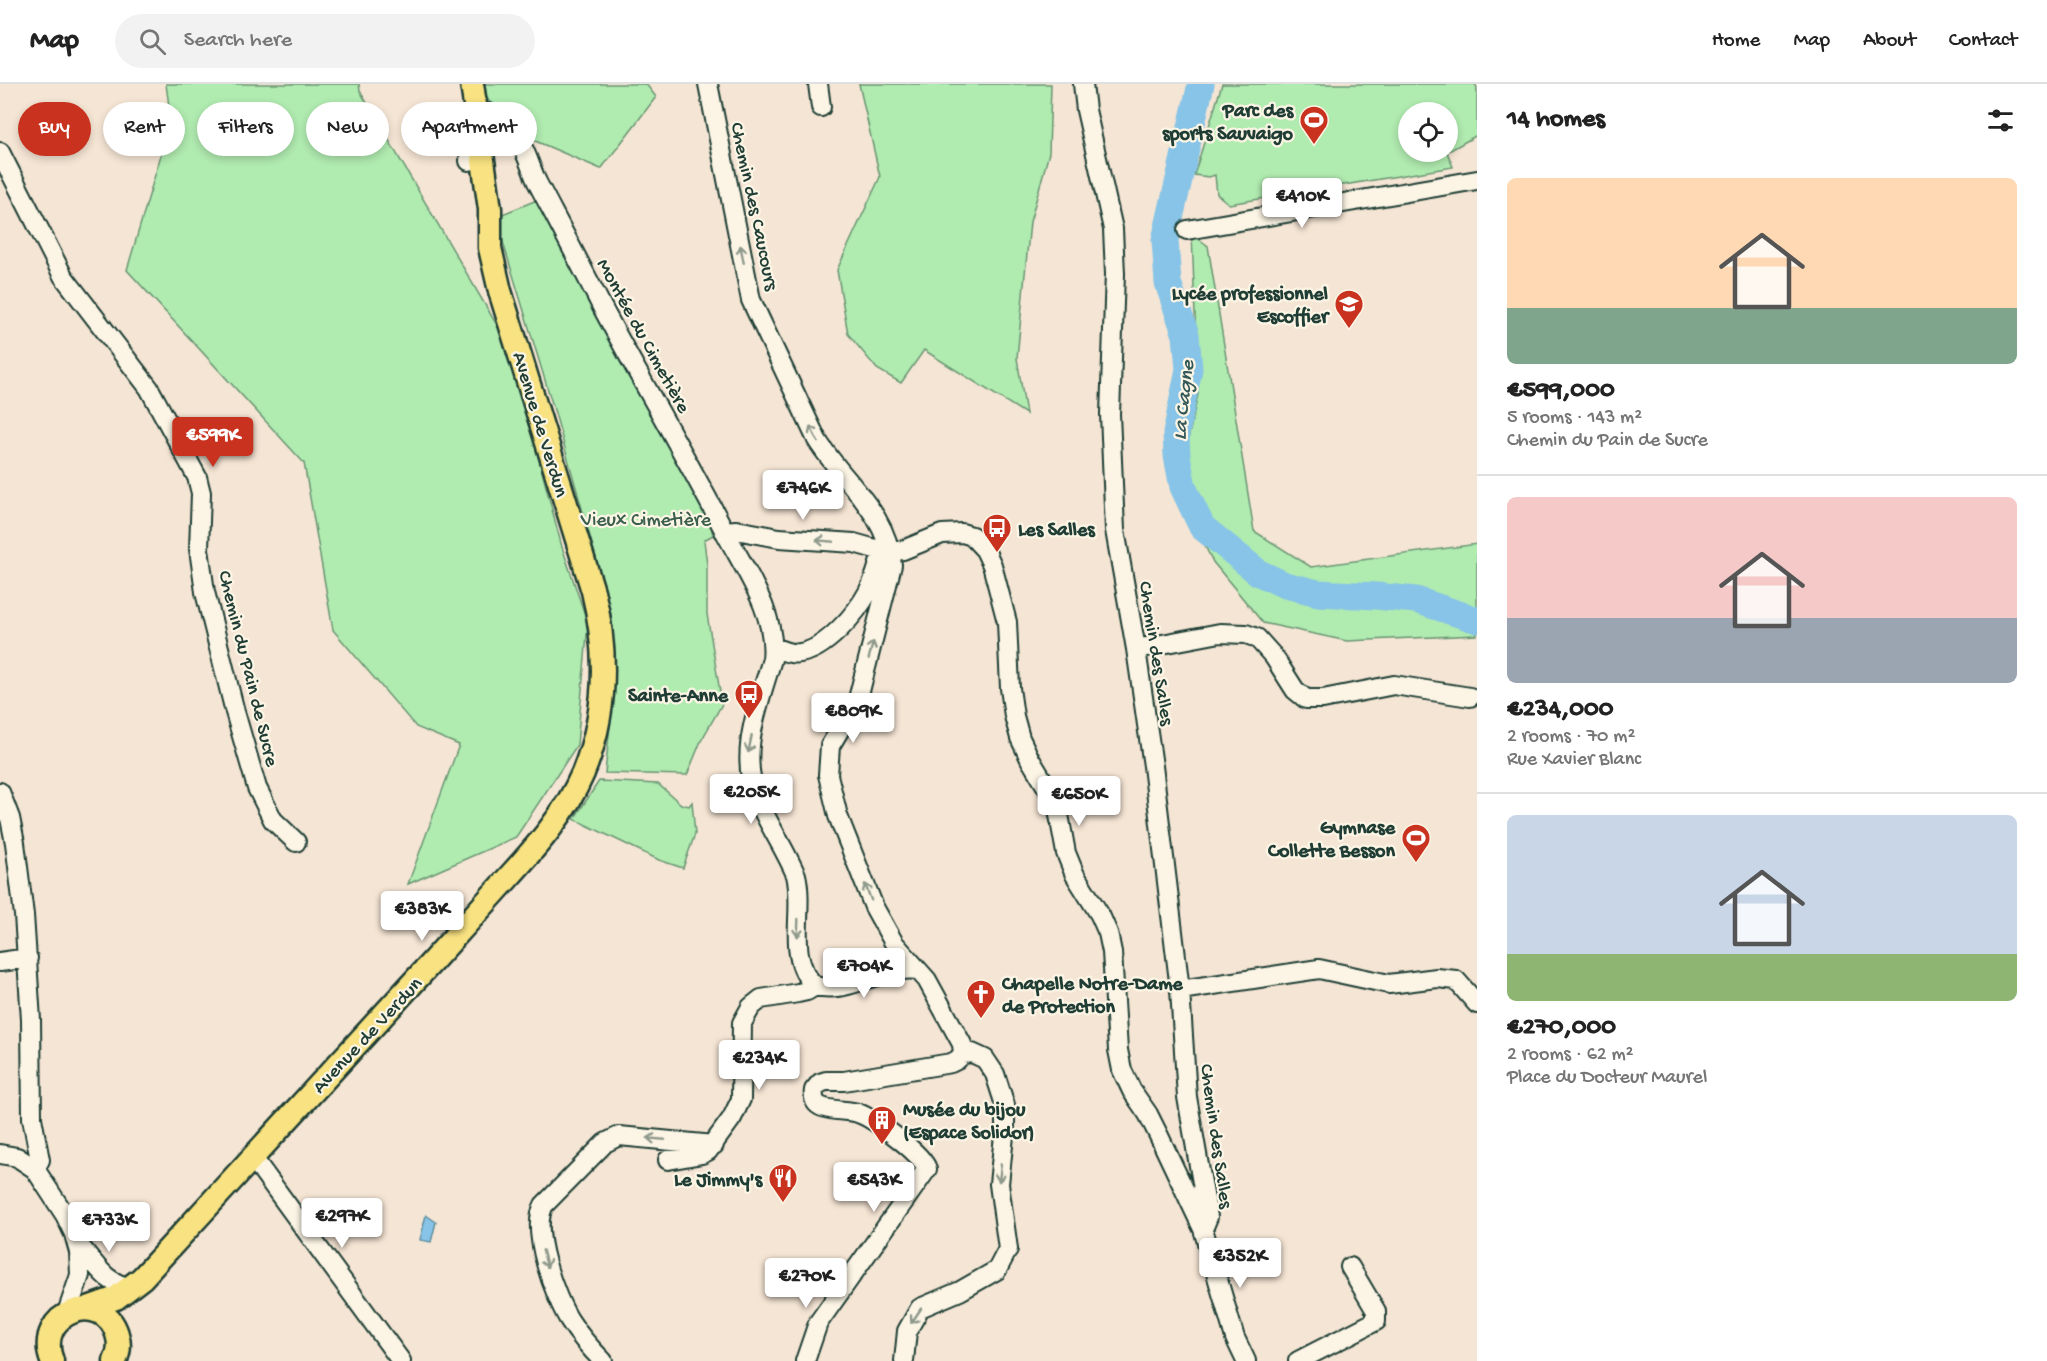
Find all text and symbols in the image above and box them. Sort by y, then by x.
search box [115,14,535,68]
text: Map [30,25,79,58]
icon: search [136,25,169,58]
text: Search here [184,28,292,54]
text: Home [1712,29,1760,54]
text: Map [1793,29,1830,54]
text: About [1863,29,1916,54]
text: Contact [1949,29,2017,54]
place label: Parc des sports Sauvaigo [1162,101,1295,147]
chip: Buy [18,102,91,156]
chip: Rent [103,102,185,156]
chip: Filters [197,102,294,156]
chip: New [306,102,389,156]
chip: Apartment [401,102,537,156]
map controls [1398,102,1458,162]
button: locate [1398,102,1458,162]
sports icon: Parc des sports Sauvaigo [1298,104,1330,146]
icon: filters [1984,104,2017,137]
text: 14 homes [1507,105,1605,136]
street label: Chemin des Caucours [724,121,782,293]
pin: €410K [1260,178,1344,229]
text: €410K [1276,186,1328,209]
icon: home [1708,217,1816,325]
one-way arrow [736,244,747,264]
street label: Montée du Cimetière [590,255,694,419]
place label: Lycée professionnel Escoffier [1172,284,1330,330]
school or university icon: Lycée professionnel Escoffier [1333,288,1365,330]
street label: Avenue de Verdun [506,350,572,501]
water label: La Cagne [1169,358,1202,442]
text: €599,000 [1507,376,1615,407]
text: 5 rooms · 143 m² [1507,407,1642,430]
pin: €599K [171,417,255,468]
text: €599K [186,425,240,448]
one-way arrow [807,425,819,443]
text: Chemin du Pain de Sucre [1507,430,1708,453]
pin: €746K [761,470,845,521]
text: €746K [777,478,829,501]
park label: Vieux Cimetière [580,510,712,533]
bus stop icon: Les Salles [981,512,1013,554]
place label: Les Salles [1018,520,1096,543]
one-way arrow [815,535,835,546]
icon: home [1708,536,1816,644]
street label: Chemin du Pain de Sucre [211,569,282,770]
street label: Chemin des Salles [1132,580,1177,728]
one-way arrow [866,641,877,660]
bus stop icon: Sainte-Anne [733,678,765,720]
place label: Sainte-Anne [628,686,729,709]
pin: €809K [811,693,895,744]
text: €234,000 [1507,695,1613,726]
text: €809K [825,701,881,724]
text: 2 rooms · 70 m² [1507,726,1635,749]
one-way arrow [744,734,755,753]
text: Rue Xavier Blanc [1507,749,1641,772]
pin: €205K [709,774,793,825]
pin: €650K [1037,776,1121,827]
text: €205K [724,782,778,805]
text: €650K [1052,784,1106,807]
place label: Gymnase Collette Besson [1267,818,1396,864]
sports icon: Gymnase Collette Besson [1400,822,1432,864]
icon: home [1708,854,1816,962]
one-way arrow [862,883,873,901]
pin: €383K [380,891,464,942]
text: €383K [395,899,449,922]
one-way arrow [793,917,804,937]
pin: €704K [822,948,906,999]
text: €704K [837,956,891,979]
street label: Avenue de Verdun [309,973,429,1099]
place label: Chapelle Notre-Dame de Protection [1001,974,1183,1020]
church icon: Chapelle Notre-Dame de Protection [965,978,997,1020]
text: €270,000 [1507,1013,1616,1044]
pin: €234K [717,1040,801,1091]
text: 2 rooms · 62 m² [1507,1044,1634,1067]
text: €234K [733,1048,785,1071]
street label: Chemin des Salles [1193,1063,1236,1211]
text: Place du Docteur Maurel [1507,1067,1707,1090]
place label: Musée du bijou (Espace Solidor) [903,1100,1035,1146]
building icon: Musée du bijou (Espace Solidor) [866,1104,898,1146]
one-way arrow [646,1133,666,1144]
restaurant icon: Le Jimmy's [767,1162,799,1204]
pin: €543K [832,1162,916,1213]
one-way arrow [994,1162,1005,1182]
place label: Le Jimmy's [674,1170,764,1193]
text: €543K [847,1170,901,1193]
pin: €297K [300,1198,384,1249]
pin: €733K [67,1202,151,1253]
text: €297K [315,1206,369,1229]
text: €733K [82,1210,136,1233]
pin: €352K [1198,1238,1282,1289]
text: €352K [1213,1246,1267,1269]
one-way arrow [540,1249,551,1268]
pin: €270K [764,1258,848,1309]
text: €270K [779,1266,833,1289]
one-way arrow [910,1307,923,1324]

